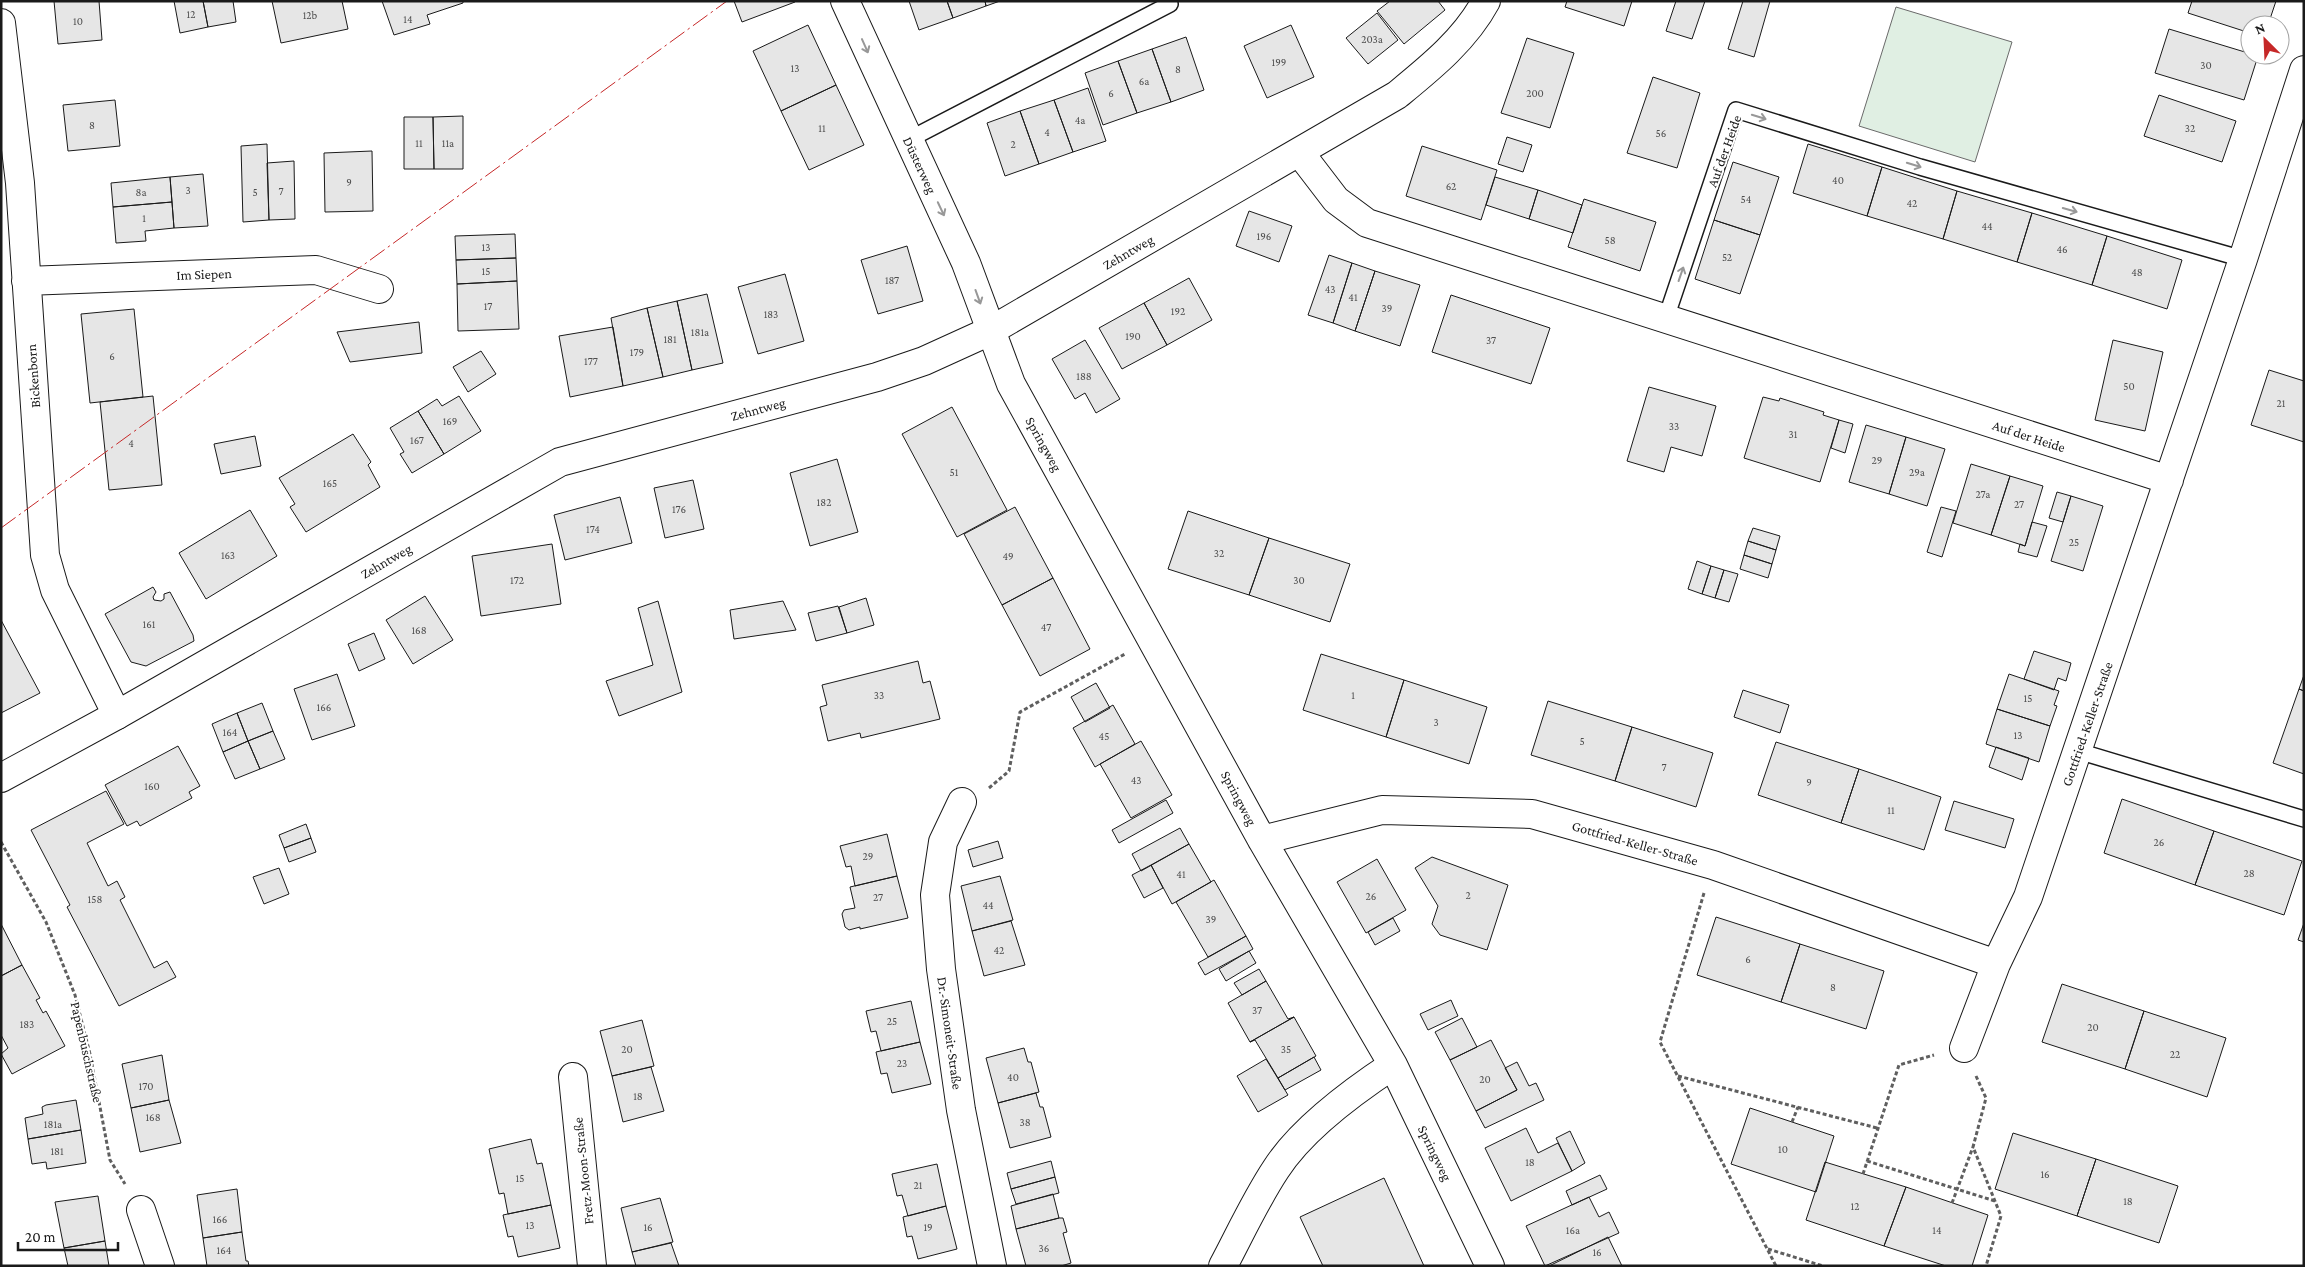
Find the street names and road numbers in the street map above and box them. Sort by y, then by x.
street label: Auf der Heide [1704,113,1744,189]
street label: Düsterweg [900,134,940,196]
street label: Zehntweg [1100,231,1156,273]
street label: Im Siepen [176,265,232,283]
street label: Bickenborn [23,343,43,408]
street label: Zehntweg [729,394,787,424]
street label: Springweg [1022,414,1066,474]
street label: Auf der Heide [1991,417,2067,455]
street label: Zehntweg [358,540,414,582]
street label: Gottfried-Keller-Straße [2058,660,2116,788]
street label: Springweg [1218,768,1260,828]
street label: Gottfried-Keller-Straße [1570,817,1700,869]
street label: Dr.-Simoneit-Straße [934,976,966,1090]
street label: Papenbuschstraße [68,1000,106,1104]
street label: Fretz-Moon-Straße [569,1117,597,1225]
street label: Springweg [1415,1123,1455,1184]

